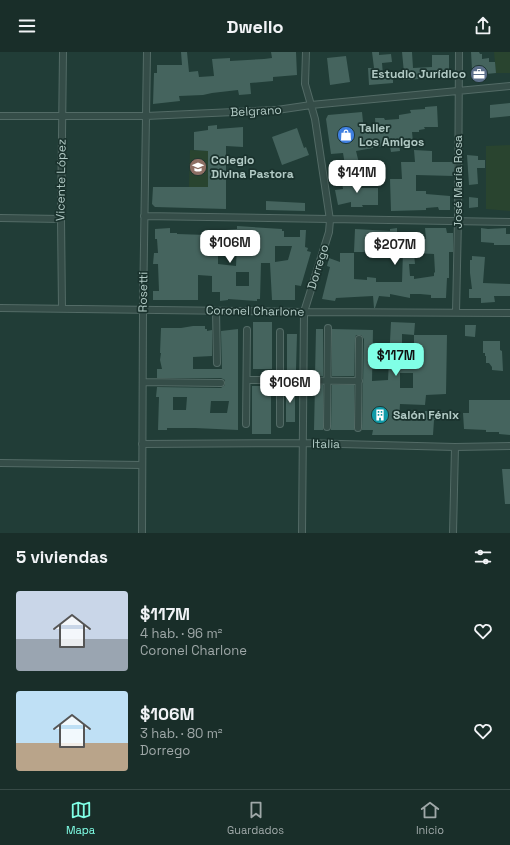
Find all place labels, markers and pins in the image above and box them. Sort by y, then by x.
office icon: Estudio Jurídico [469,64,489,84]
place label: Estudio Jurídico [372,66,466,82]
place label: Taller Los Amigos [359,120,424,150]
shop icon: Taller Los Amigos [336,125,356,145]
place label: Colegio Divina Pastora [211,152,294,182]
school or university icon: Colegio Divina Pastora [188,157,208,177]
pin: $141M [329,160,385,194]
pin: $106M [202,230,258,264]
pin: $207M [367,232,423,266]
pin: $117M [368,343,424,377]
pin: $106M [262,370,318,404]
building icon: Salón Fénix [370,405,390,425]
place label: Salón Fénix [393,407,459,423]

